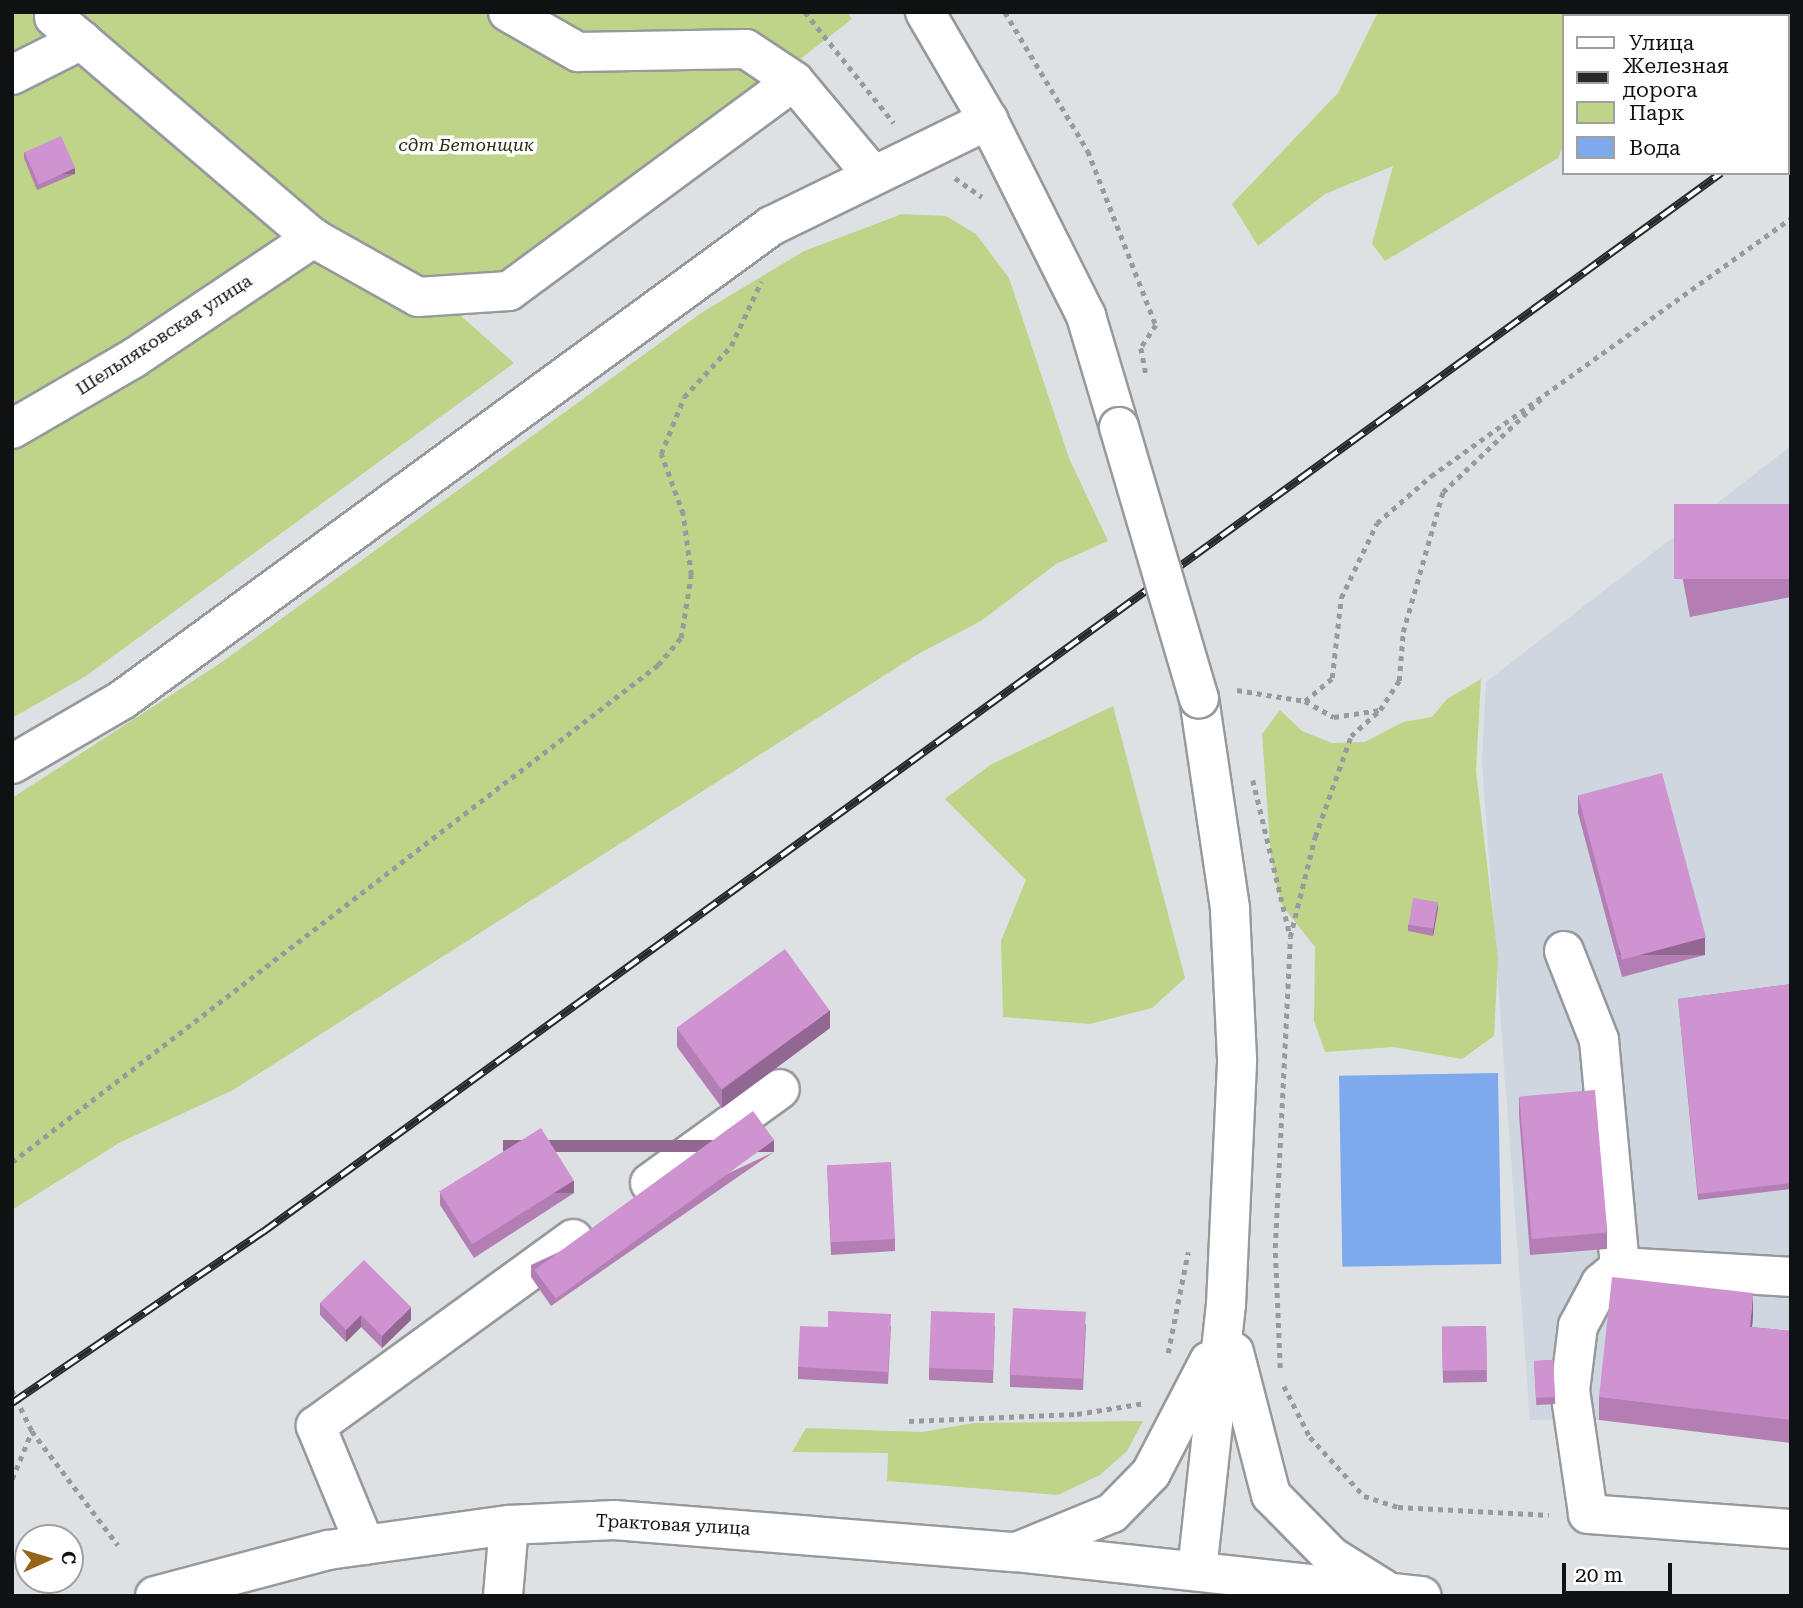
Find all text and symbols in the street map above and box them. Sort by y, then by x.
legend [1562,14,1789,175]
text: Улица [1629,31,1694,55]
text: Железная дорога [1623,54,1729,102]
text: Парк [1629,101,1685,125]
park label: сдт Бетонщик [398,134,534,156]
text: Вода [1629,136,1681,160]
street label: Шельпяковская улица [72,270,256,400]
street label: Трактовая улица [595,1510,751,1540]
north arrow [14,1524,84,1594]
scale bar [1565,1548,1675,1592]
text: С [57,1550,80,1565]
text: 20 m [1575,1563,1623,1587]

